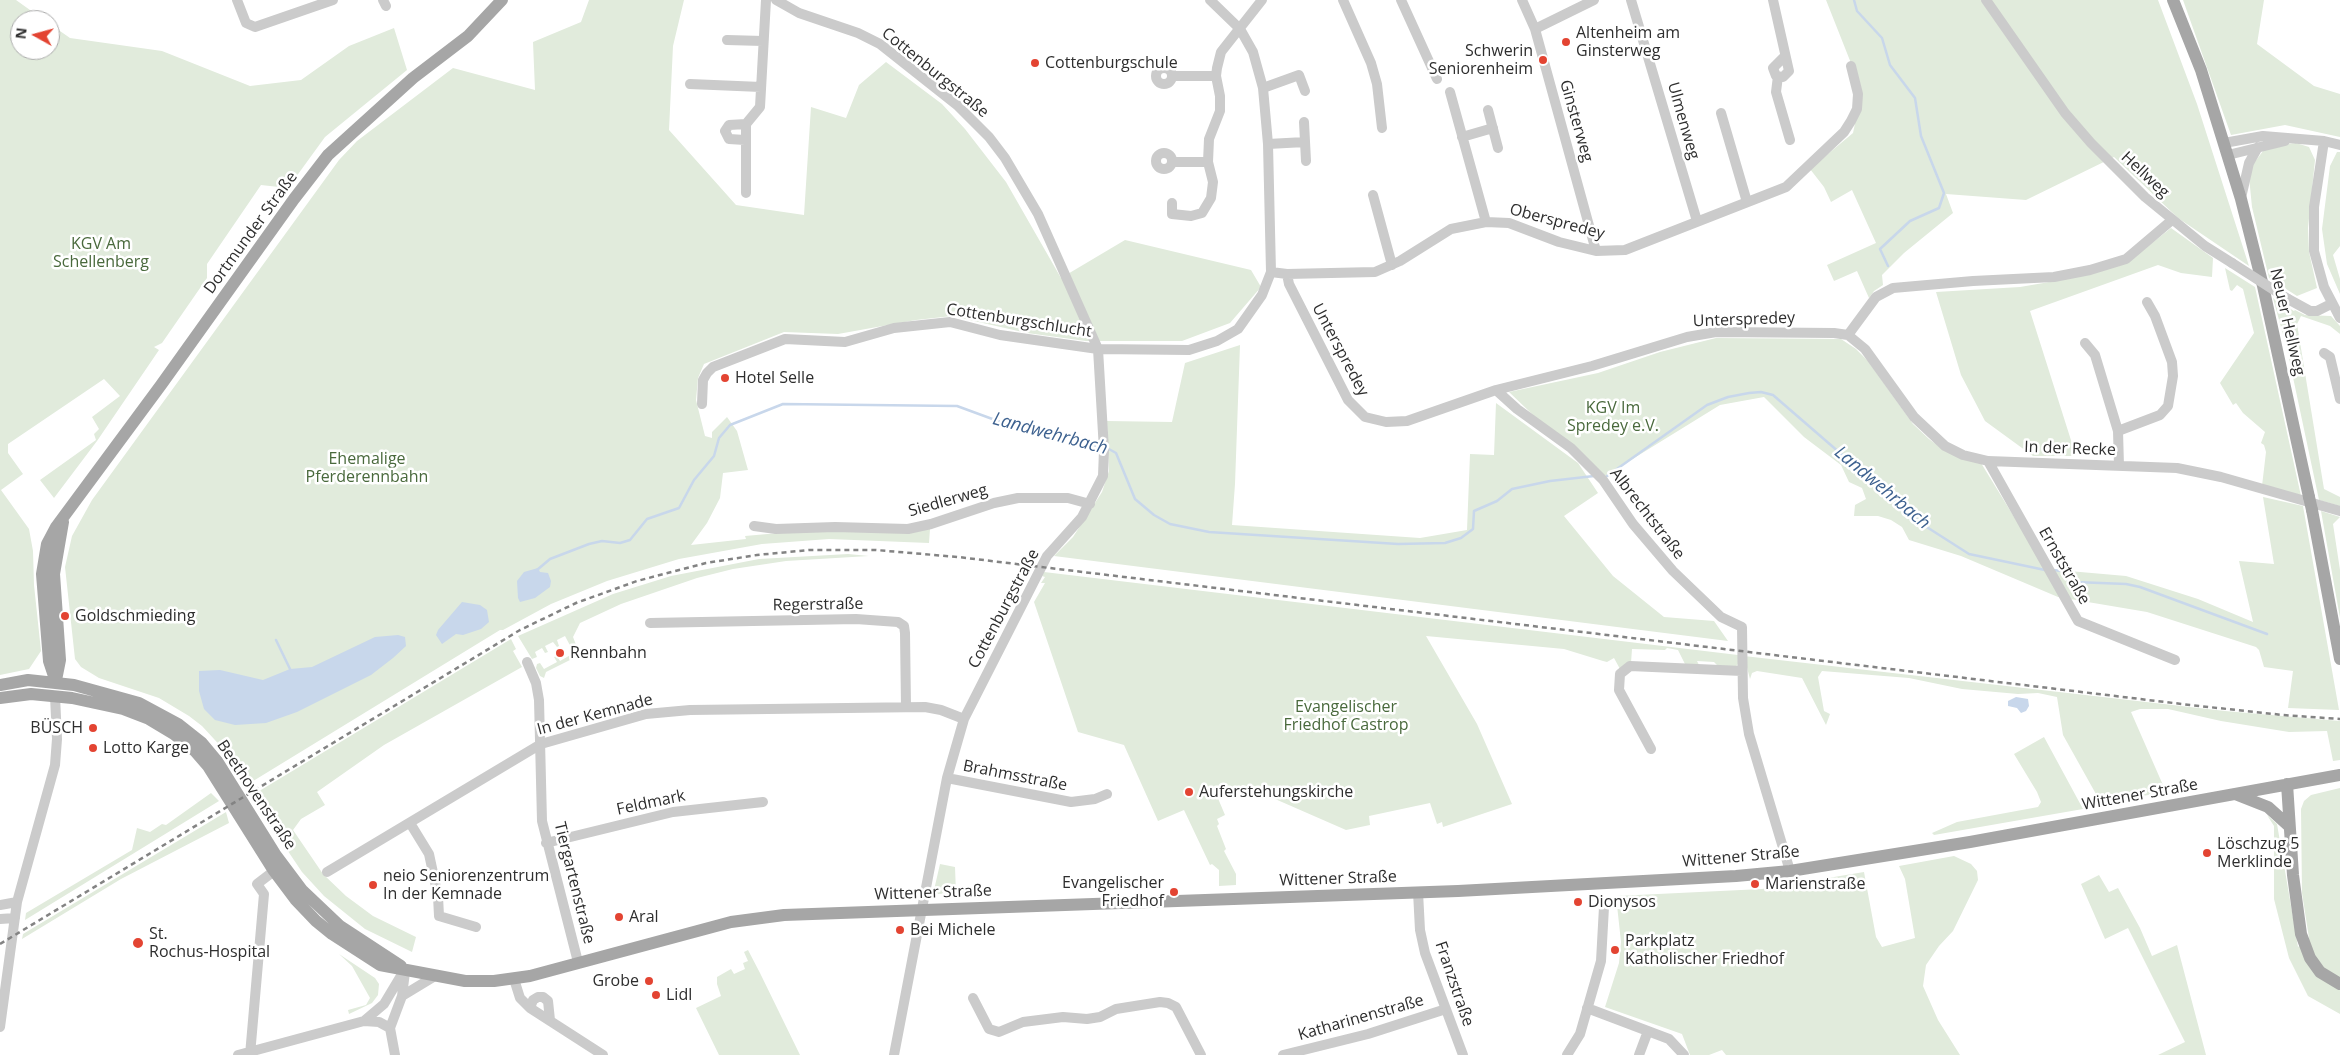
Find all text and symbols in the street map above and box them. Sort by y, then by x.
north arrow [10,10,60,60]
place label: Altenheim am Ginsterweg [1576,23,1680,61]
street label: Cottenburgstraße [877,24,993,122]
text: N [10,26,31,40]
marker: Altenheim am Ginsterweg [1560,36,1572,48]
place label: Schwerin Seniorenheim [1429,41,1533,79]
place label: Cottenburgschule [1045,53,1178,73]
marker: Schwerin Seniorenheim [1537,54,1549,66]
marker: Cottenburgschule [1029,57,1041,69]
street label: Ginsterweg [1555,78,1597,164]
street label: Ulmenweg [1663,80,1703,162]
street label: Hellweg [2117,148,2173,202]
street label: Dortmunder Straße [200,168,302,298]
street label: Oberspredey [1507,200,1607,244]
park label: KGV Am Schellenberg [53,234,149,272]
street label: Neuer Hellweg [2265,267,2309,377]
street label: Cottenburgschlucht [945,300,1093,342]
street label: Unterspredey [1307,300,1373,400]
street label: Unterspredey [1692,309,1796,331]
place label: Hotel Selle [735,368,814,388]
marker: Hotel Selle [719,372,731,384]
park label: KGV Im Spredey e.V. [1567,398,1659,436]
water label: Landwehrbach [990,408,1110,460]
street label: In der Recke [2024,438,2116,460]
water label: Landwehrbach [1830,442,1934,534]
park label: Ehemalige Pferderennbahn [306,449,428,487]
street label: Albrechtstraße [1605,465,1689,563]
street label: Siedlerweg [906,481,990,521]
street label: Ernststraße [2034,524,2094,608]
street label: Cottenburgstraße [964,546,1044,672]
street label: Regerstraße [772,595,864,615]
place label: Goldschmieding [75,606,195,626]
marker: Goldschmieding [59,610,71,622]
place label: Rennbahn [570,643,647,663]
marker: Rennbahn [554,647,566,659]
street label: In der Kemnade [535,690,655,740]
park label: Evangelischer Friedhof Castrop [1284,697,1408,735]
place label: BÜSCH [30,718,83,738]
marker: BÜSCH [87,722,99,734]
street label: Beethovenstraße [212,737,300,853]
place label: Lotto Karge [103,738,189,758]
marker: Lotto Karge [87,742,99,754]
street label: Brahmsstraße [961,756,1069,796]
street label: Wittener Straße [2080,775,2200,815]
place label: Auferstehungskirche [1199,782,1353,802]
street label: Feldmark [615,786,687,820]
marker: Auferstehungskirche [1183,786,1195,798]
street label: Tiergartenstraße [550,820,598,946]
place label: Löschzug 5 Merklinde [2217,834,2299,872]
street label: Wittener Straße [1682,842,1800,872]
marker: Löschzug 5 Merklinde [2201,847,2213,859]
place label: neio Seniorenzentrum In der Kemnade [383,866,549,904]
street label: Wittener Straße [1279,867,1397,891]
place label: Evangelischer Friedhof [1062,873,1164,911]
place label: Marienstraße [1765,874,1865,894]
marker: Marienstraße [1749,878,1761,890]
marker: neio Seniorenzentrum In der Kemnade [367,879,379,891]
street label: Wittener Straße [874,881,992,905]
marker: Evangelischer Friedhof [1168,886,1180,898]
place label: Dionysos [1588,892,1656,912]
marker: Dionysos [1572,896,1584,908]
place label: Aral [629,907,659,927]
marker: Aral [613,911,625,923]
place label: Bei Michele [910,920,995,940]
place label: St. Rochus-Hospital [149,924,270,962]
marker: Bei Michele [894,924,906,936]
place label: Parkplatz Katholischer Friedhof [1625,931,1784,969]
marker: St. Rochus-Hospital [131,936,145,950]
street label: Franzstraße [1430,939,1478,1029]
marker: Parkplatz Katholischer Friedhof [1609,944,1621,956]
place label: Grobe [592,971,639,991]
marker: Grobe [643,975,655,987]
place label: Lidl [666,985,692,1005]
marker: Lidl [650,989,662,1001]
street label: Katharinenstraße [1296,991,1426,1045]

